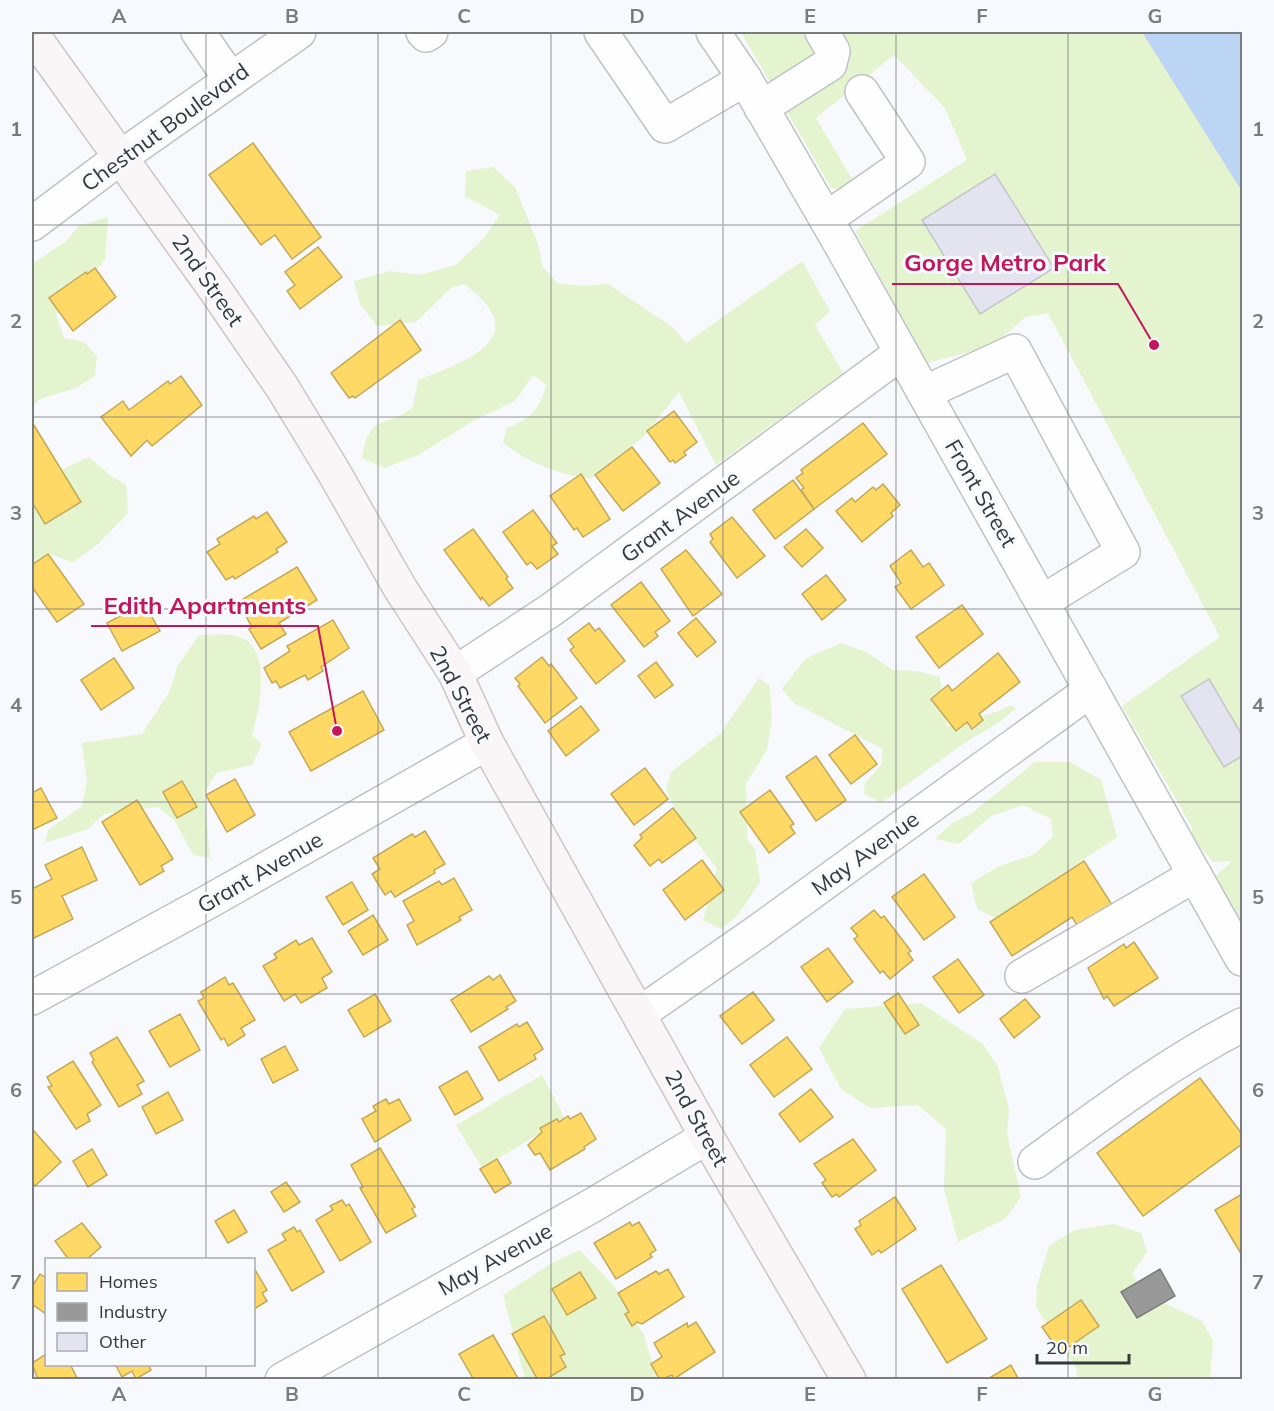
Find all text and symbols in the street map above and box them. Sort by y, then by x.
text: A [112,3,127,28]
text: B [285,3,299,28]
text: C [457,3,471,28]
text: D [629,3,645,28]
text: E [804,3,816,28]
text: F [976,3,988,28]
text: G [1148,3,1162,28]
street label: Chestnut Boulevard [76,57,254,197]
text: 1 [10,116,22,141]
text: 1 [1252,116,1264,141]
street label: 2nd Street [166,229,250,332]
callout: Gorge Metro Park [892,242,1118,284]
text: Gorge Metro Park [904,247,1107,277]
text: 2 [10,308,22,333]
text: 2 [1252,308,1264,333]
street label: Front Street [939,434,1023,552]
street label: Grant Avenue [615,463,745,569]
text: 3 [10,500,22,525]
text: 3 [1252,500,1264,525]
callout: Edith Apartments [91,584,318,626]
text: Edith Apartments [104,590,306,620]
street label: 2nd Street [424,641,498,748]
text: 4 [10,692,22,717]
text: 4 [1252,692,1264,717]
street label: May Avenue [806,805,924,901]
street label: Grant Avenue [192,825,328,919]
text: 5 [10,884,22,909]
text: 5 [1252,884,1264,909]
street label: 2nd Street [659,1065,735,1171]
text: 6 [10,1077,22,1102]
text: 6 [1252,1077,1264,1102]
street label: May Avenue [433,1216,557,1302]
legend [45,1258,255,1366]
text: 7 [10,1269,22,1294]
text: 7 [1252,1269,1264,1294]
text: Homes [99,1270,158,1293]
text: Industry [99,1300,168,1323]
scale bar [1037,1327,1128,1365]
text: Other [99,1330,147,1353]
text: 20 m [1046,1336,1088,1359]
text: A [112,1381,127,1406]
text: B [285,1381,299,1406]
text: C [457,1381,471,1406]
text: D [629,1381,645,1406]
text: E [804,1381,816,1406]
text: F [976,1381,988,1406]
text: G [1148,1381,1162,1406]

